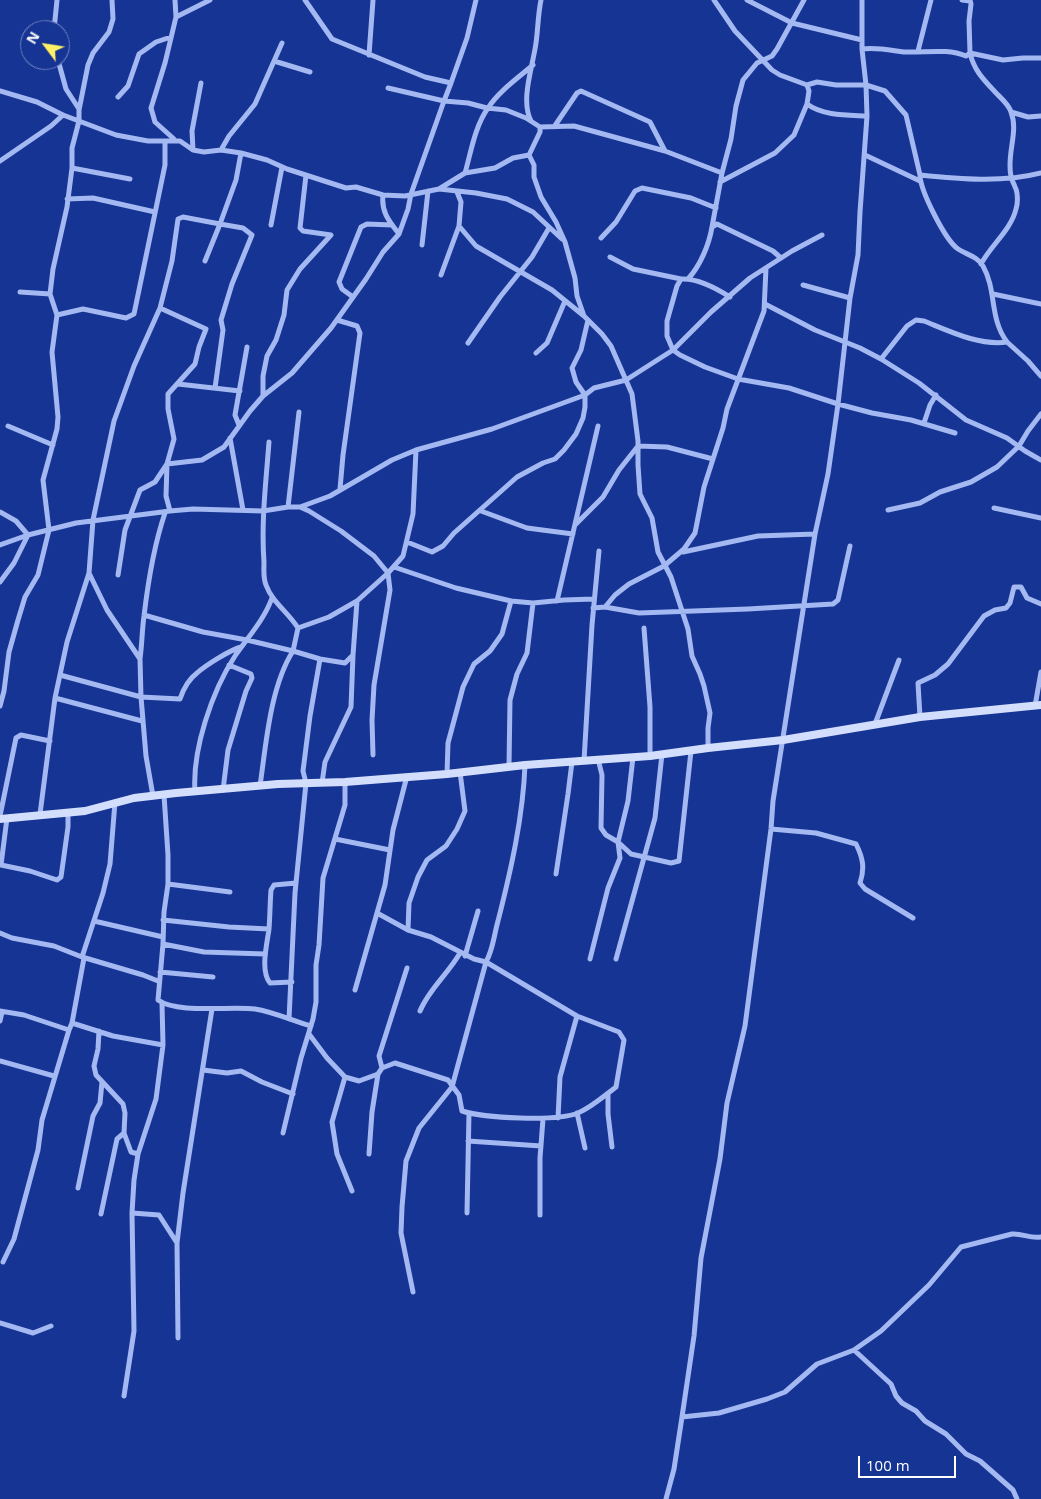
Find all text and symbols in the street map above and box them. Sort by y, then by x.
north arrow [20,20,70,70]
text: N [21,28,44,47]
scale bar [861,1446,958,1478]
text: 100 m [866,1455,910,1475]

